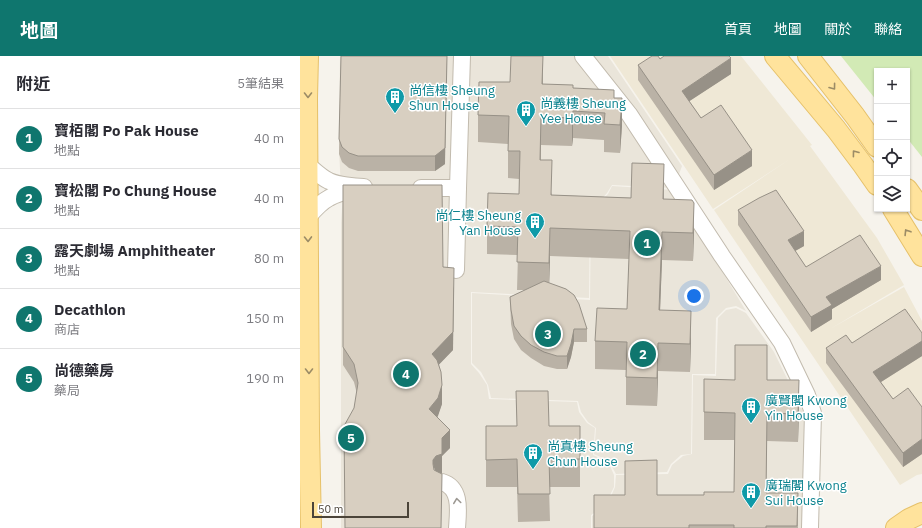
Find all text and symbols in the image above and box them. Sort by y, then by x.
text: 地圖 [20,18,58,42]
text: 首頁 [724,20,752,38]
text: 地圖 [774,20,802,38]
text: 關於 [824,20,852,38]
text: 聯絡 [874,20,902,38]
map controls [874,68,910,212]
button: + [874,68,910,104]
text: 附近 [16,73,50,95]
text: 5筆結果 [237,75,284,92]
place label: 尚信樓 Sheung Shun House [409,82,495,114]
one-way arrow [828,82,835,89]
building icon: 尚信樓 Sheung Shun House [384,86,406,114]
one-way arrow [303,92,312,98]
place label: 尚義樓 Sheung Yee House [540,95,626,127]
building icon: 尚義樓 Sheung Yee House [515,99,537,127]
button: − [874,104,910,140]
text: 寶栢閣 Po Pak House [54,121,199,140]
text: 1 [25,130,33,147]
text: 40 m [254,130,284,147]
button: locate [874,140,910,176]
text: 地點 [54,142,80,159]
one-way arrow [852,151,859,158]
button: layers [874,176,910,212]
text: 寶松閣 Po Chung House [54,181,217,200]
text: 2 [25,190,33,207]
text: 40 m [254,190,284,207]
text: 地點 [54,202,80,219]
place label: 尚仁樓 Sheung Yan House [435,207,521,239]
building icon: 尚仁樓 Sheung Yan House [524,211,546,239]
pin: 1 [634,228,660,258]
one-way arrow [905,229,912,236]
one-way arrow [304,236,312,242]
text: 露天劇場 Amphitheater [54,241,215,260]
text: 3 [25,250,33,267]
text: 80 m [254,250,284,267]
text: 地點 [54,262,80,279]
your location [684,286,704,306]
text: Decathlon [54,300,126,319]
text: 4 [25,310,33,327]
text: 150 m [246,310,284,327]
pin: 3 [535,319,561,349]
text: 商店 [54,321,80,338]
pin: 2 [630,339,656,369]
pin: 4 [393,359,419,389]
text: 尚德藥房 [54,361,114,380]
one-way arrow [305,368,313,374]
text: 5 [25,370,33,387]
text: 190 m [246,370,284,387]
text: 藥局 [54,382,80,399]
place label: 廣賢閣 Kwong Yin House [765,392,847,424]
building icon: 廣賢閣 Kwong Yin House [740,396,762,424]
pin: 5 [338,423,364,453]
place label: 尚真樓 Sheung Chun House [547,438,633,470]
building icon: 尚真樓 Sheung Chun House [522,442,544,470]
place label: 廣瑞閣 Kwong Sui House [765,477,847,509]
building icon: 廣瑞閣 Kwong Sui House [740,481,762,509]
one-way arrow [453,498,462,504]
scale bar [312,500,409,519]
text: 50 m [318,502,343,516]

